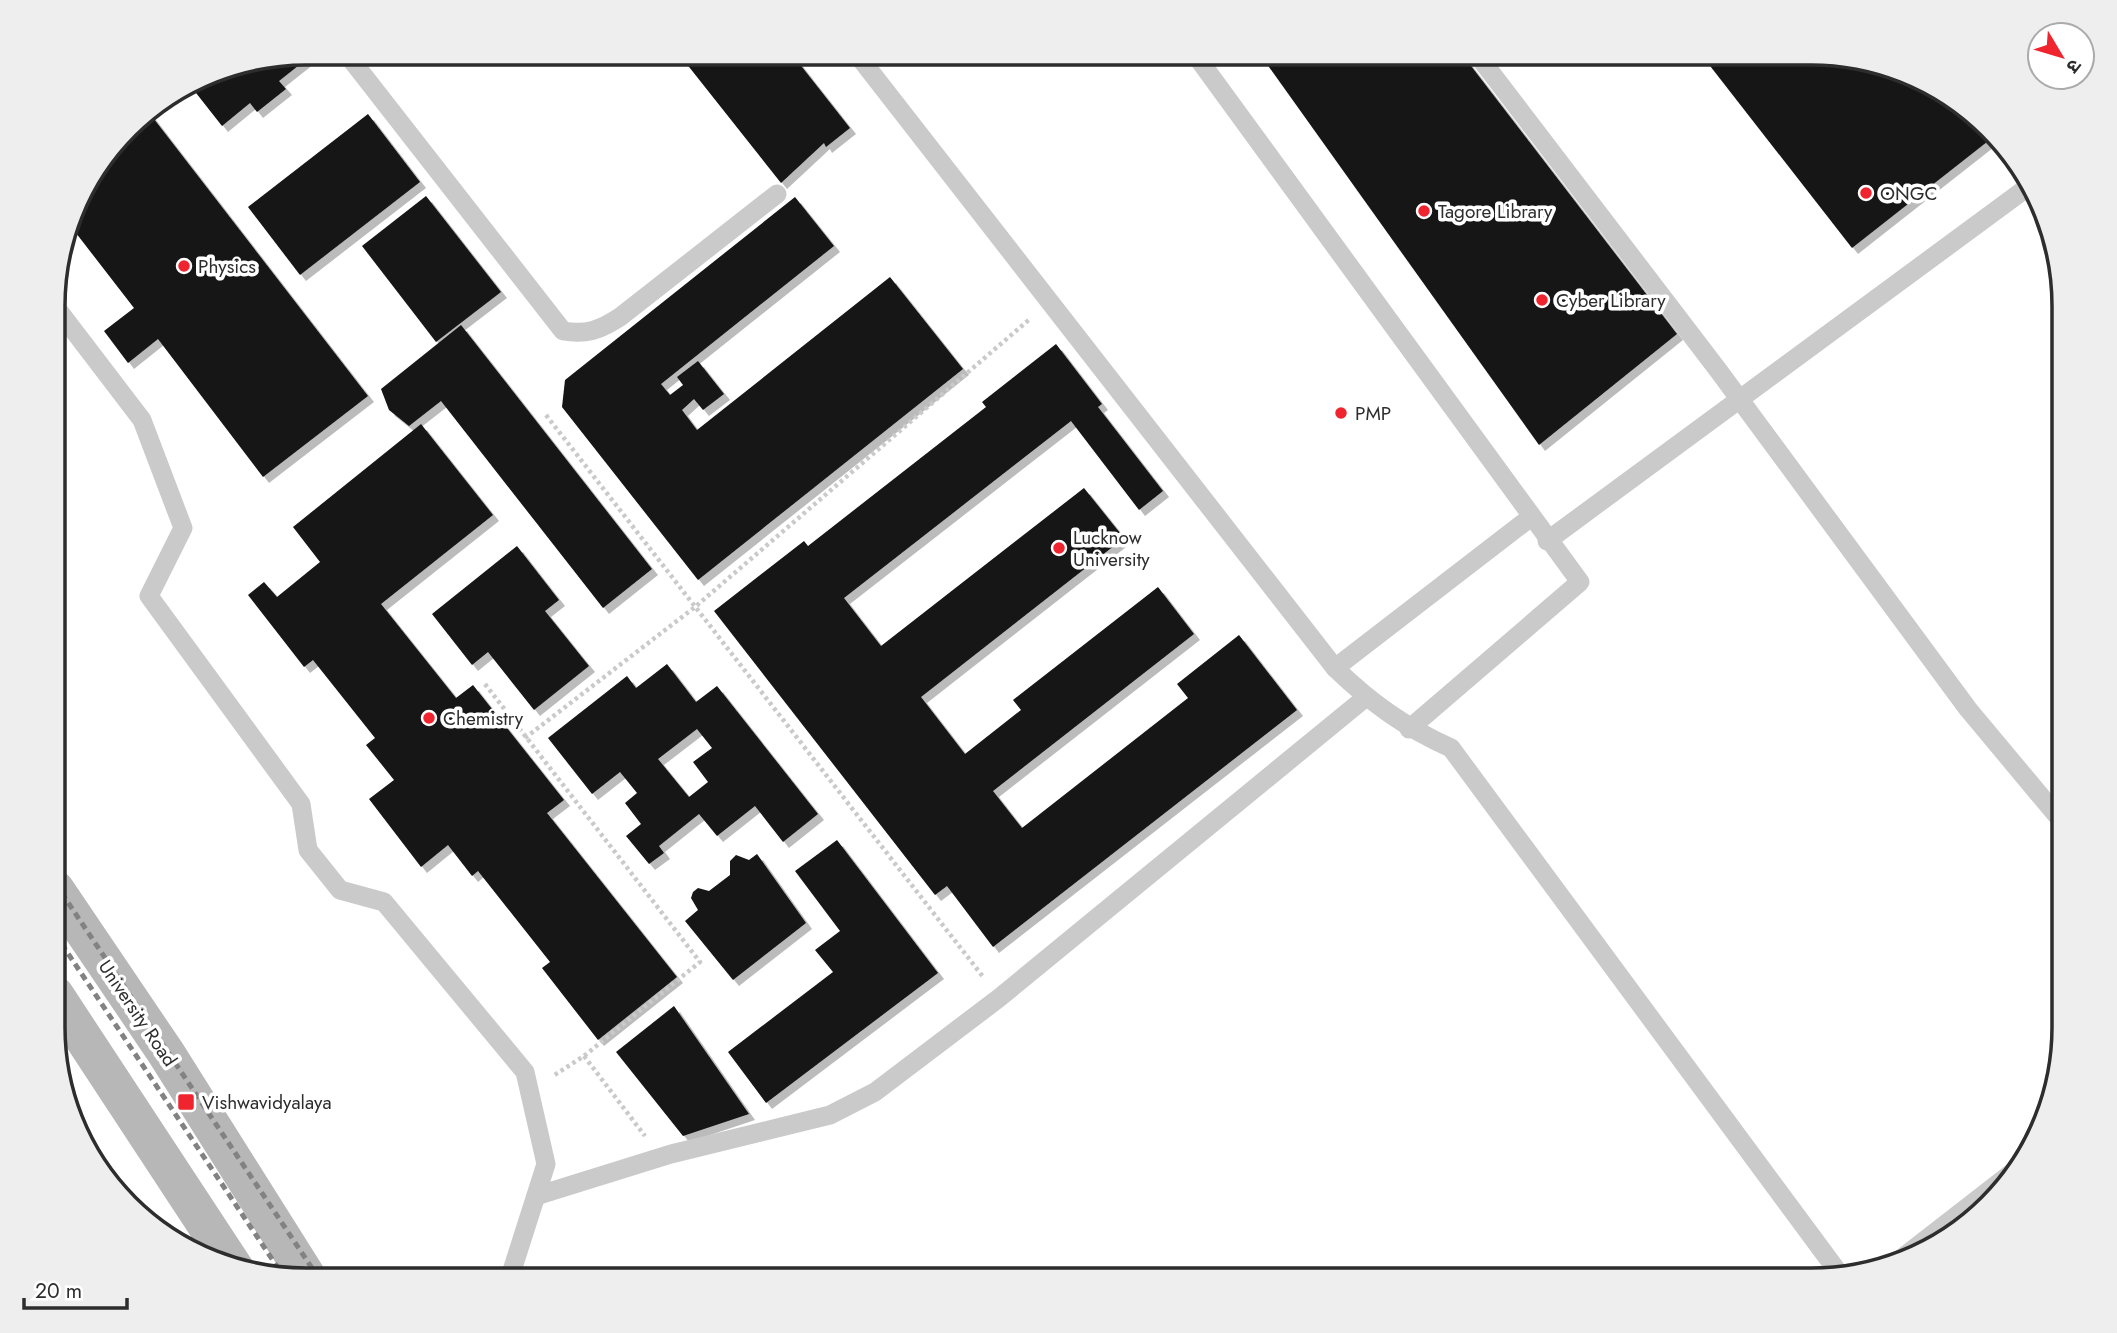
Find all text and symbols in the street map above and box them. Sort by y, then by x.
north arrow [2026,21,2096,91]
text: उ [2059,53,2088,80]
place label: ONGC [1880,180,1937,207]
marker: ONGC [1858,185,1874,201]
place label: Tagore Library [1438,198,1553,225]
marker: Tagore Library [1416,203,1432,219]
place label: Physics [198,253,256,280]
marker: Physics [176,258,192,274]
place label: Cyber Library [1556,287,1666,314]
marker: Cyber Library [1534,292,1550,308]
place label: PMP [1355,400,1391,427]
marker: PMP [1333,405,1349,421]
place label: Lucknow University [1073,524,1150,573]
marker: Lucknow University [1051,540,1067,556]
place label: Chemistry [443,705,524,732]
marker: Chemistry [421,710,437,726]
street label: University Road [92,955,183,1072]
place label: Vishwavidyalaya [202,1089,332,1116]
marker: Vishwavidyalaya [176,1092,196,1112]
scale bar [24,1266,128,1310]
text: 20 m [35,1276,82,1306]

